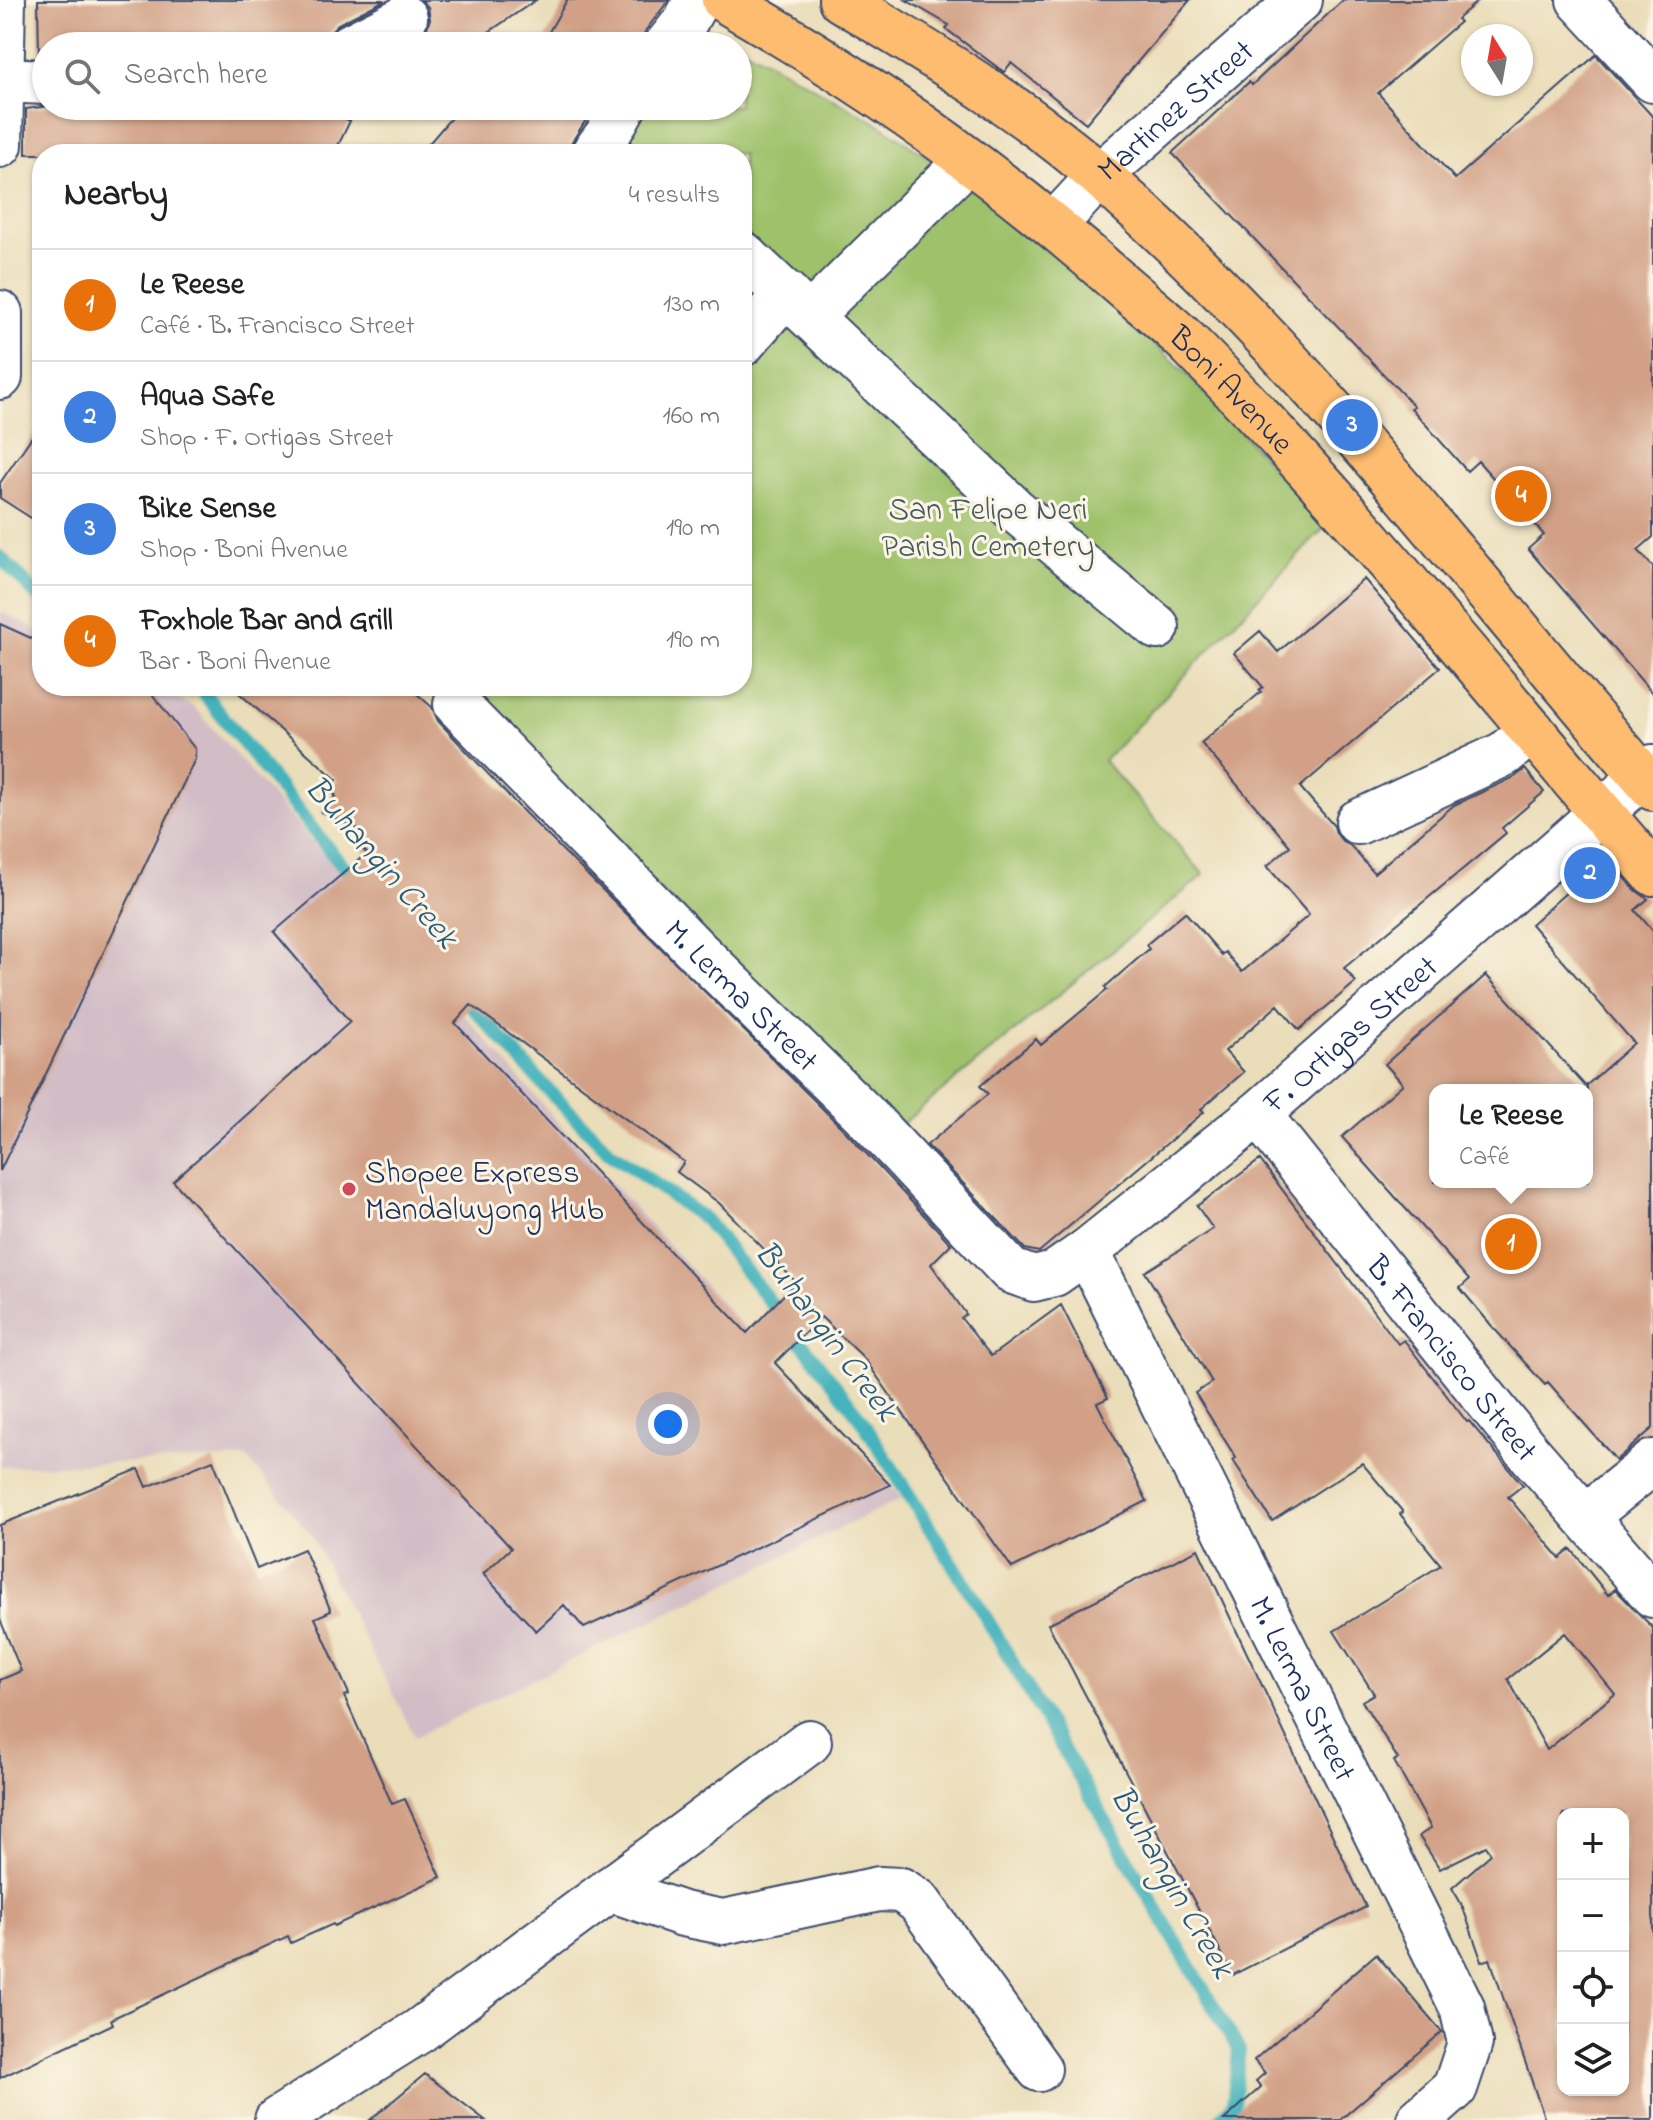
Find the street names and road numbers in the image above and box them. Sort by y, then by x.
street label: Martinez Street [1088,30,1266,194]
street label: Boni Avenue [1156,315,1304,467]
street label: M. Lerma Street [651,910,828,1085]
street label: F. Ortigas Street [1253,946,1450,1127]
street label: B. Francisco Street [1352,1246,1547,1474]
street label: M. Lerma Street [1235,1589,1367,1790]

